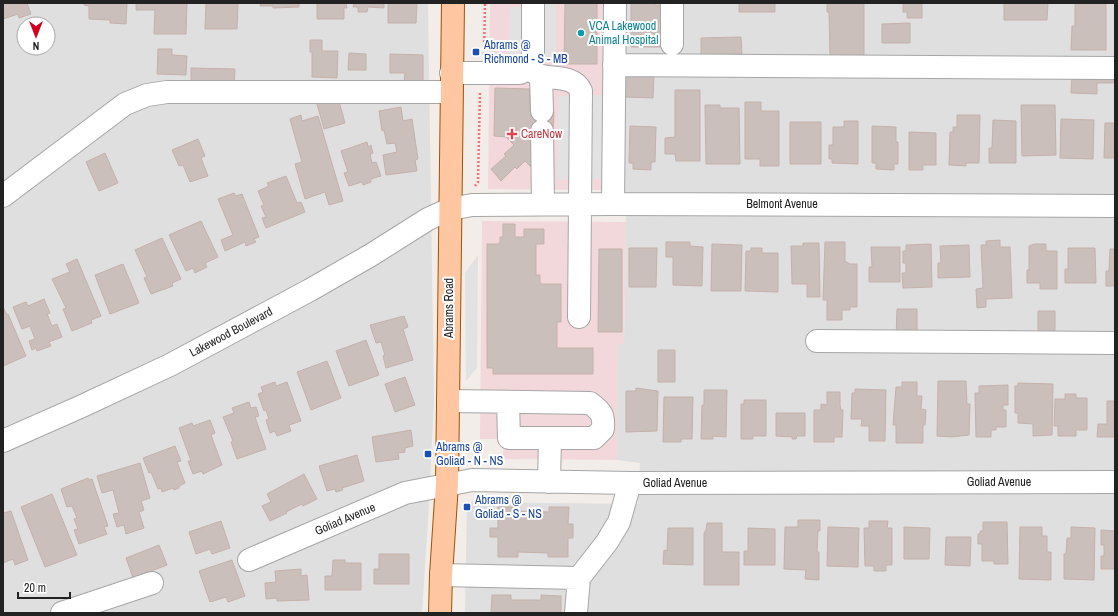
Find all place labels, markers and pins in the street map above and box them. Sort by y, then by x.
place label: VCA Lakewood Animal Hospital [588,18,658,48]
marker: VCA Lakewood Animal Hospital [576,28,586,38]
place label: Abrams @ Richmond - S - MB [483,37,568,67]
marker: Abrams @ Richmond - S - MB [471,47,481,57]
place label: CareNow [521,126,563,142]
marker: CareNow [506,128,518,140]
place label: Abrams @ Goliad - N - NS [435,439,504,469]
marker: Abrams @ Goliad - N - NS [423,449,433,459]
place label: Abrams @ Goliad - S - NS [474,492,542,522]
marker: Abrams @ Goliad - S - NS [462,502,472,512]

